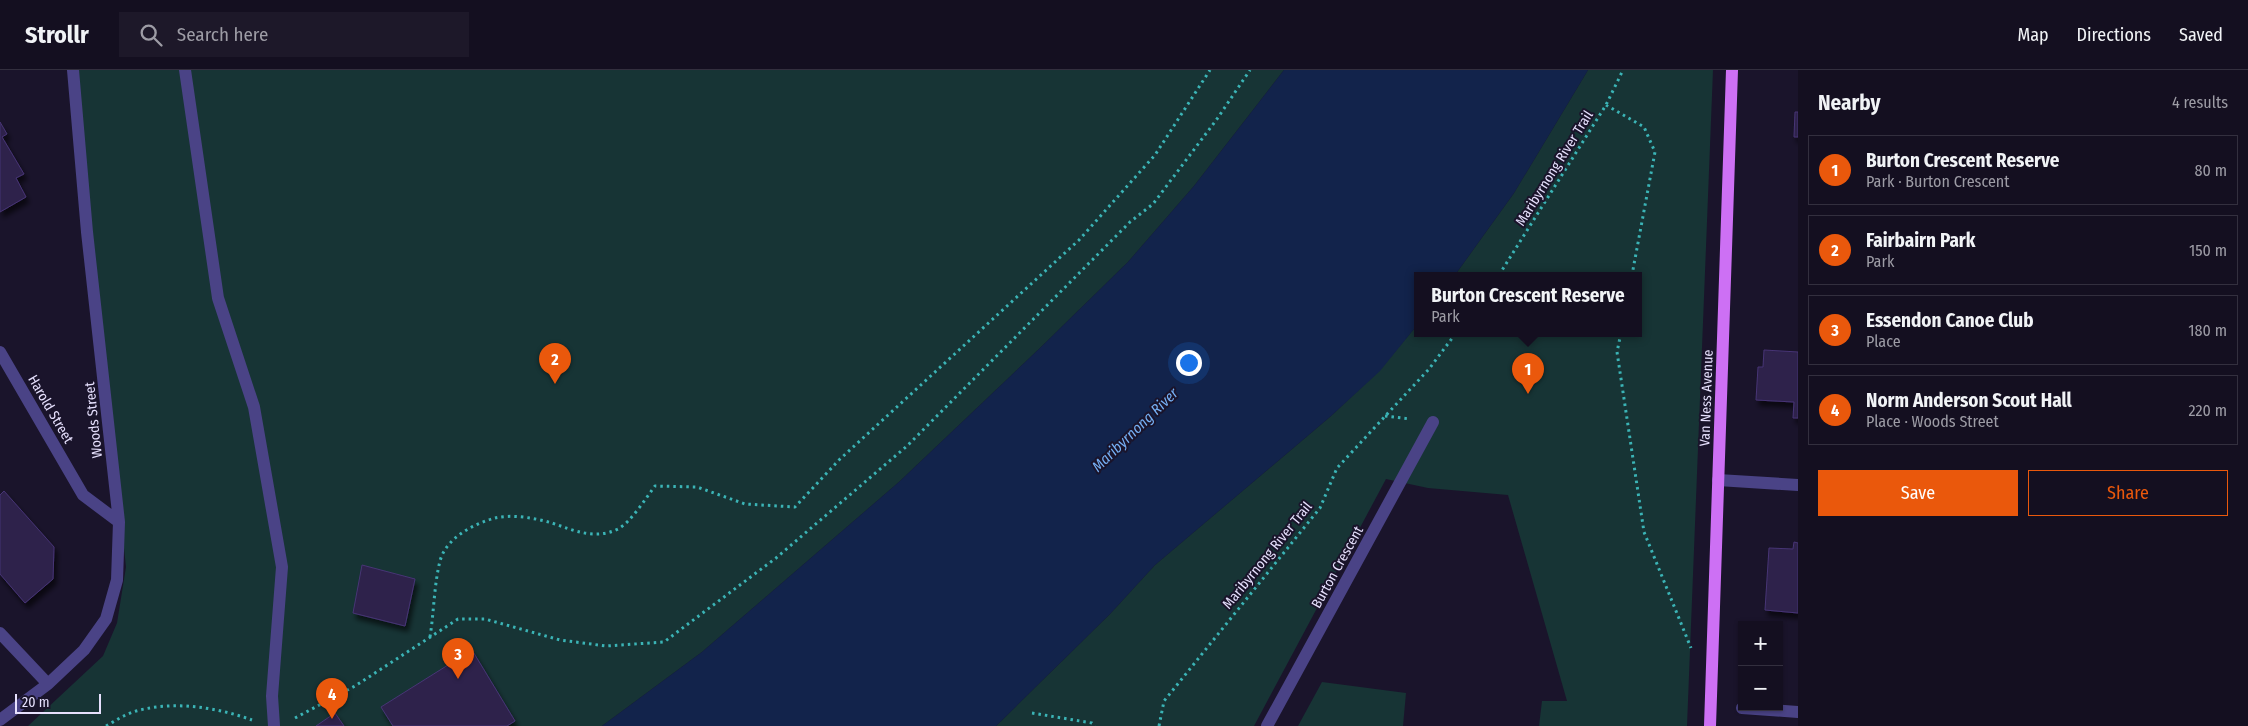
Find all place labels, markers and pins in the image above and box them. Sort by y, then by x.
pin: 2 [539,343,571,384]
pin: 1 [1512,353,1544,394]
pin: 3 [442,638,474,679]
pin: 4 [316,678,348,719]

